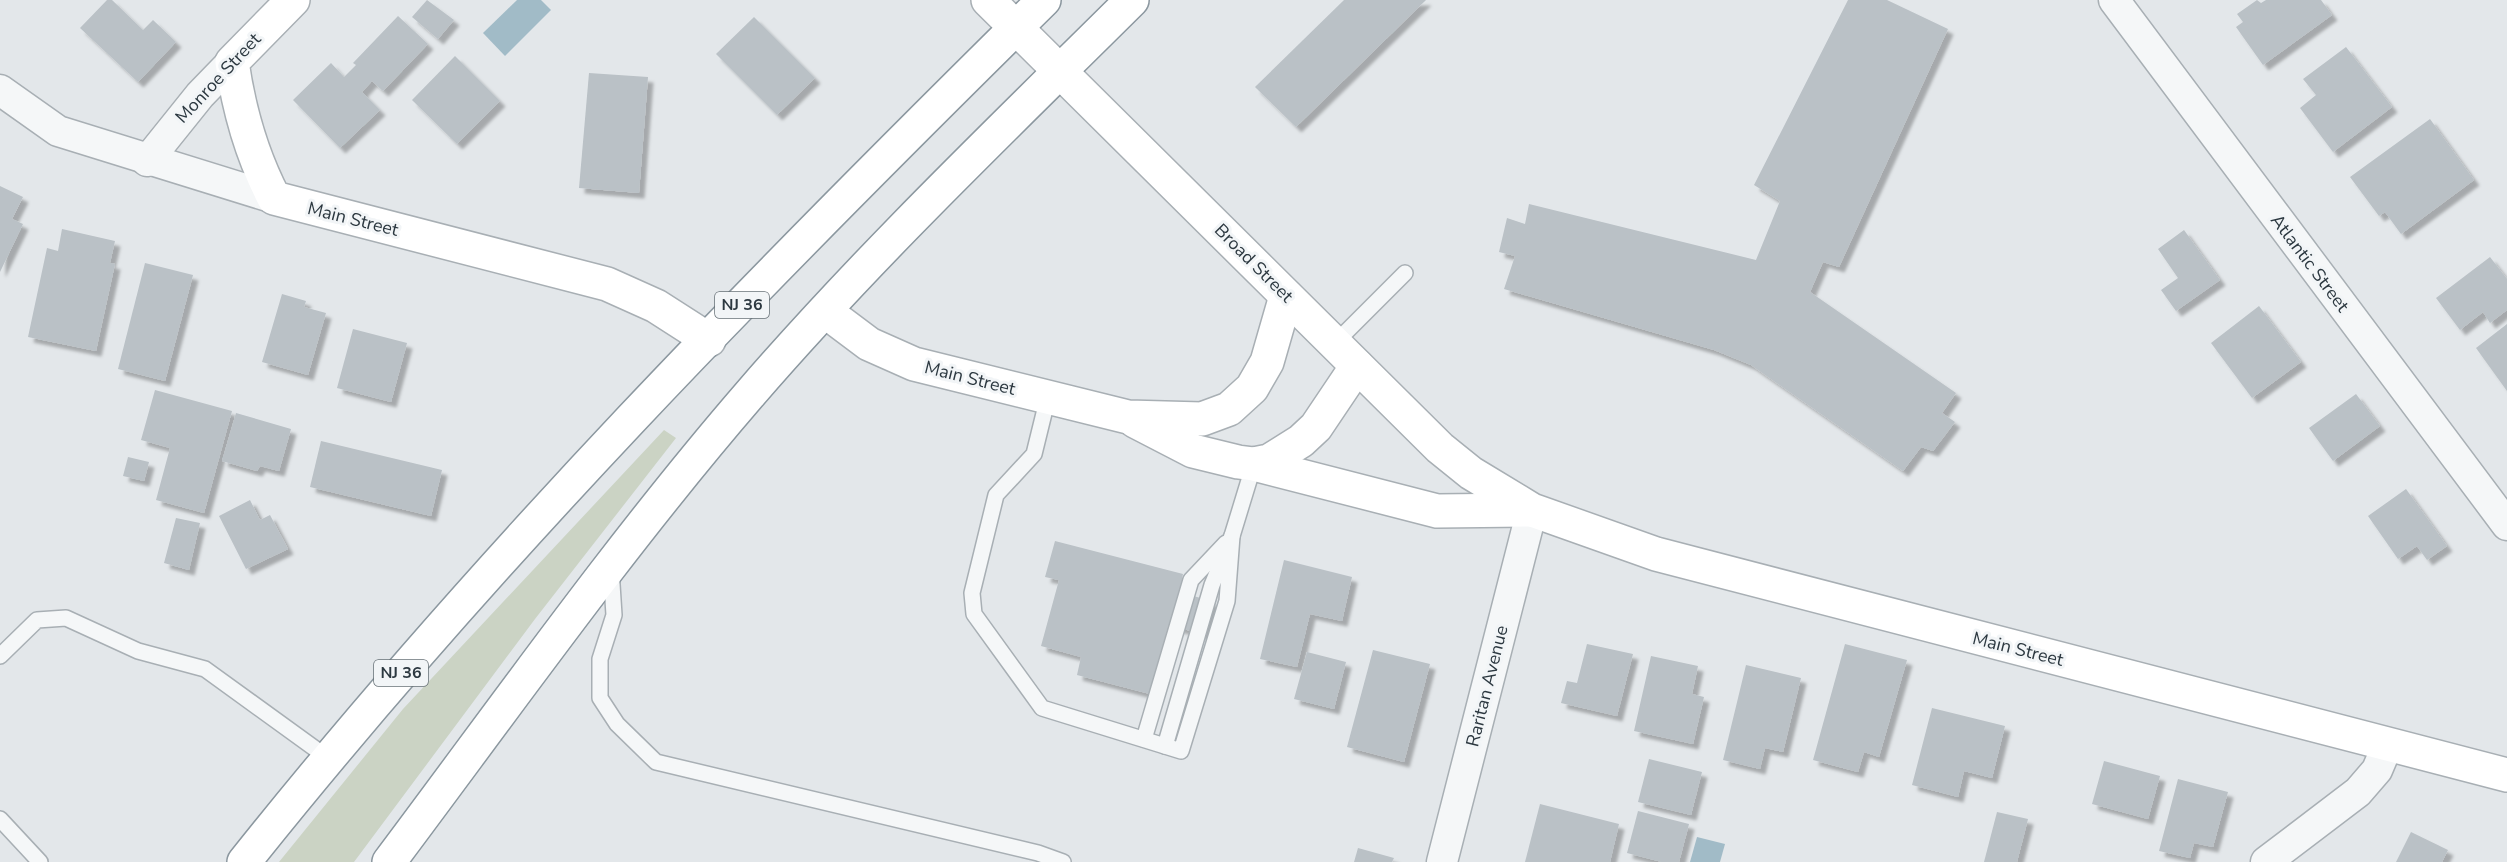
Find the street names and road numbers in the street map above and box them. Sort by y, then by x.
street label: Monroe Street [170,27,267,128]
street label: Main Street [305,196,402,242]
street label: Atlantic Street [2265,209,2355,317]
street label: Broad Street [1209,218,1299,308]
road number: NJ 36 [715,292,769,318]
street label: Main Street [922,355,1019,401]
street label: Raritan Avenue [1460,623,1514,749]
street label: Main Street [1970,626,2067,672]
road number: NJ 36 [374,660,428,686]

